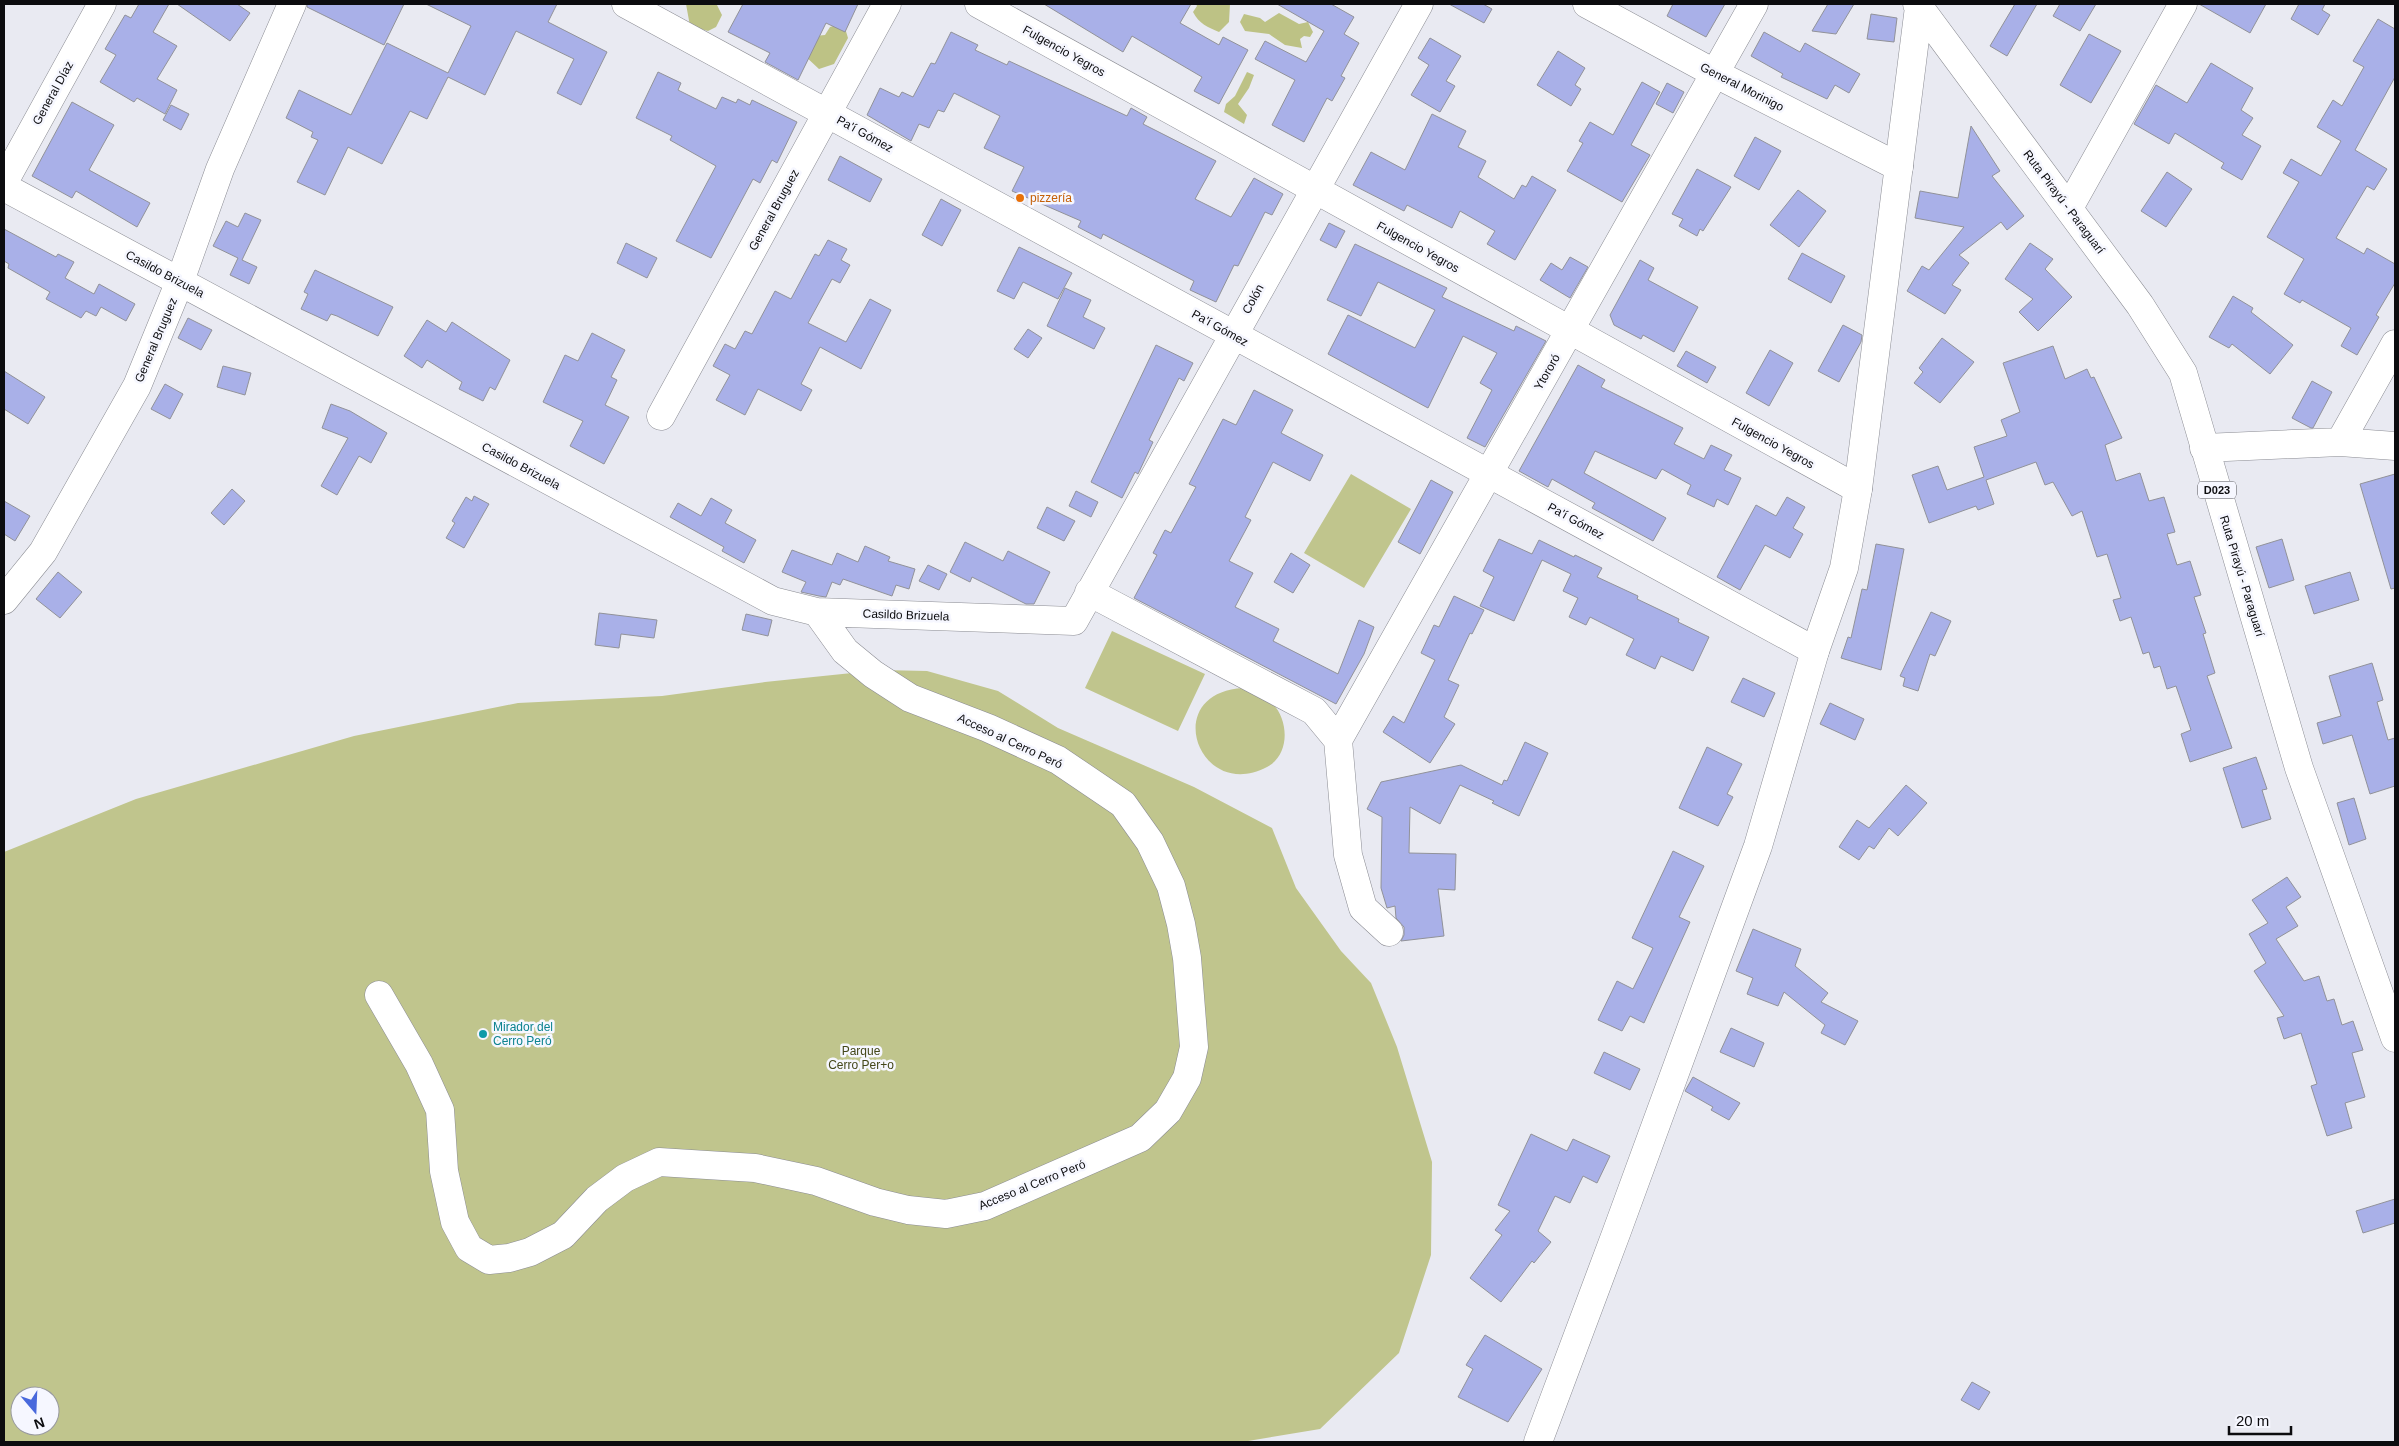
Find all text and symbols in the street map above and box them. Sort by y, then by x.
street label: Fulgencio Yegros [1020,23,1108,79]
street label: General Díaz [30,59,76,127]
street label: General Morinigo [1698,60,1786,114]
street label: Pa'í Gómez [834,113,896,155]
street label: Ruta Pirayú - Paraguarí [2020,147,2108,257]
street label: General Bruguez [746,167,802,253]
place label: pizzería [1030,191,1072,205]
marker: pizzería [1014,192,1026,204]
street label: Fulgencio Yegros [1374,219,1462,275]
street label: Casildo Brizuela [123,247,207,301]
street label: Colón [1239,282,1267,316]
street label: General Bruguez [132,296,180,384]
street label: Pa'í Gómez [1189,307,1251,349]
street label: Ytororó [1531,351,1563,393]
street label: Fulgencio Yegros [1729,415,1817,471]
street label: Casildo Brizuela [479,439,563,493]
road number: D023 [2198,482,2236,498]
street label: Pa'í Gómez [1545,500,1607,542]
street label: Ruta Pirayú - Paraguarí [2217,514,2267,639]
street label: Casildo Brizuela [862,606,950,624]
street label: Acceso al Cerro Peró [955,711,1065,772]
place label: Mirador del Cerro Peró [493,1020,553,1048]
marker: Mirador del Cerro Peró [477,1028,489,1040]
park label: Parque Cerro Per+o [828,1044,894,1072]
street label: Acceso al Cerro Peró [977,1157,1088,1213]
north arrow [10,1386,60,1436]
scale bar [2229,1404,2292,1436]
text: 20 m [2236,1412,2269,1429]
text: N [32,1414,47,1433]

